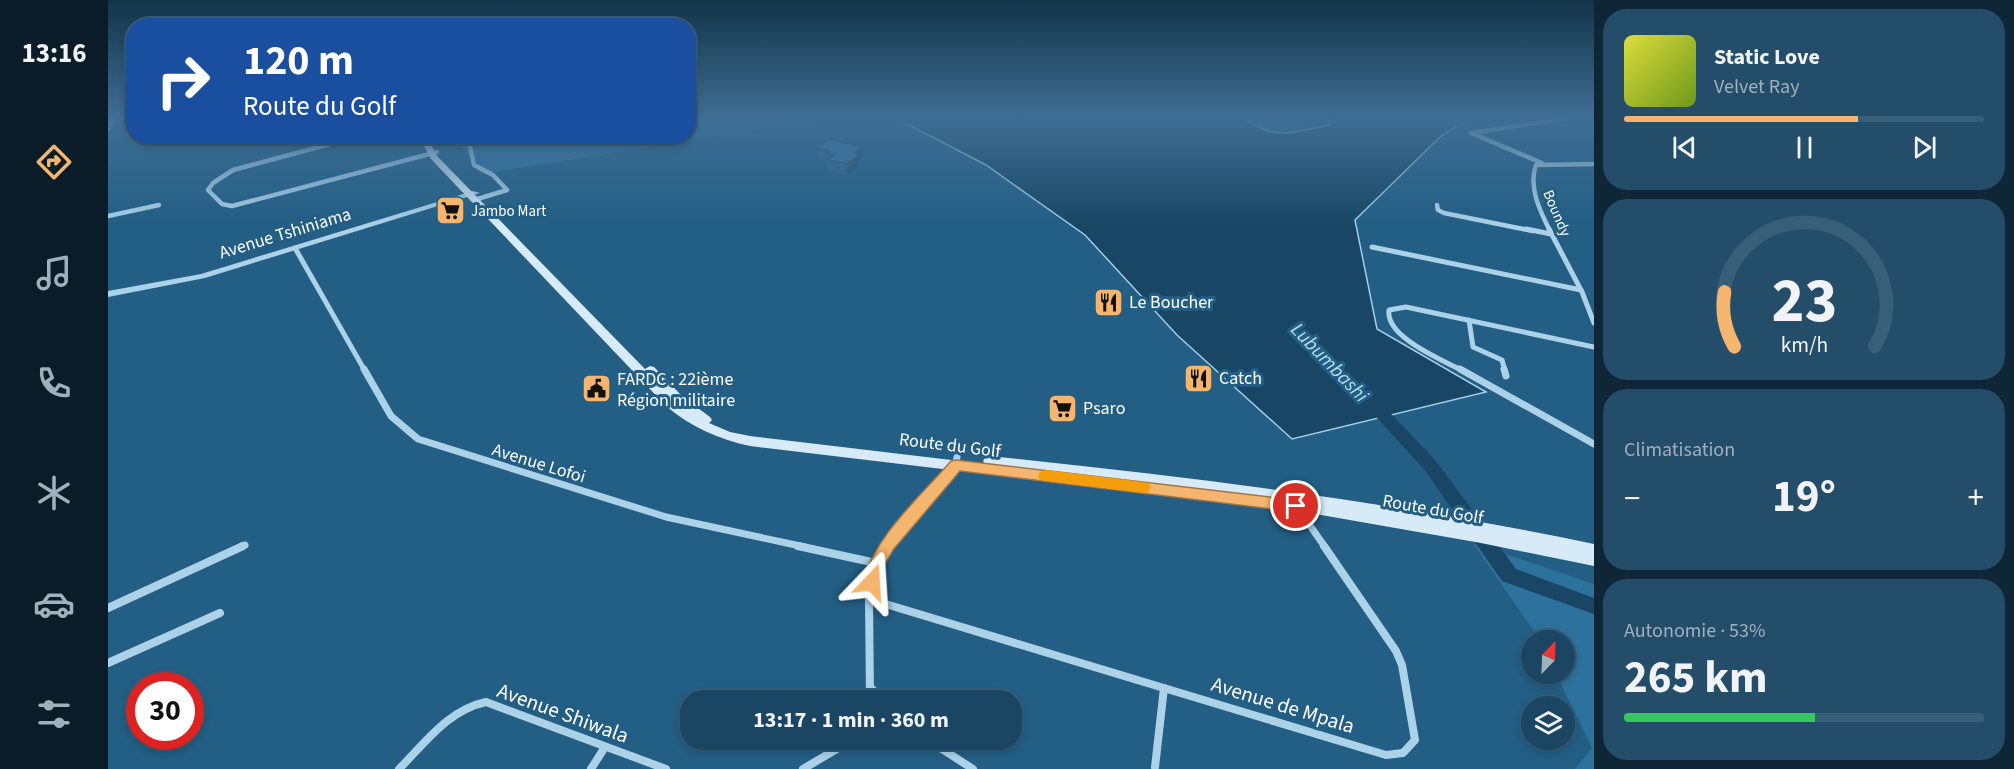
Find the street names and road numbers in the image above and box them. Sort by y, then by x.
street label: Boundy [1537,187,1576,240]
street label: Avenue Tshiniama [216,202,354,265]
street label: Route du Golf [898,427,1003,464]
street label: Avenue Lofoi [489,437,589,490]
street label: Route du Golf [1380,488,1486,531]
street label: Avenue de Mpala [1208,669,1358,741]
street label: Avenue Shiwala [493,675,633,751]

